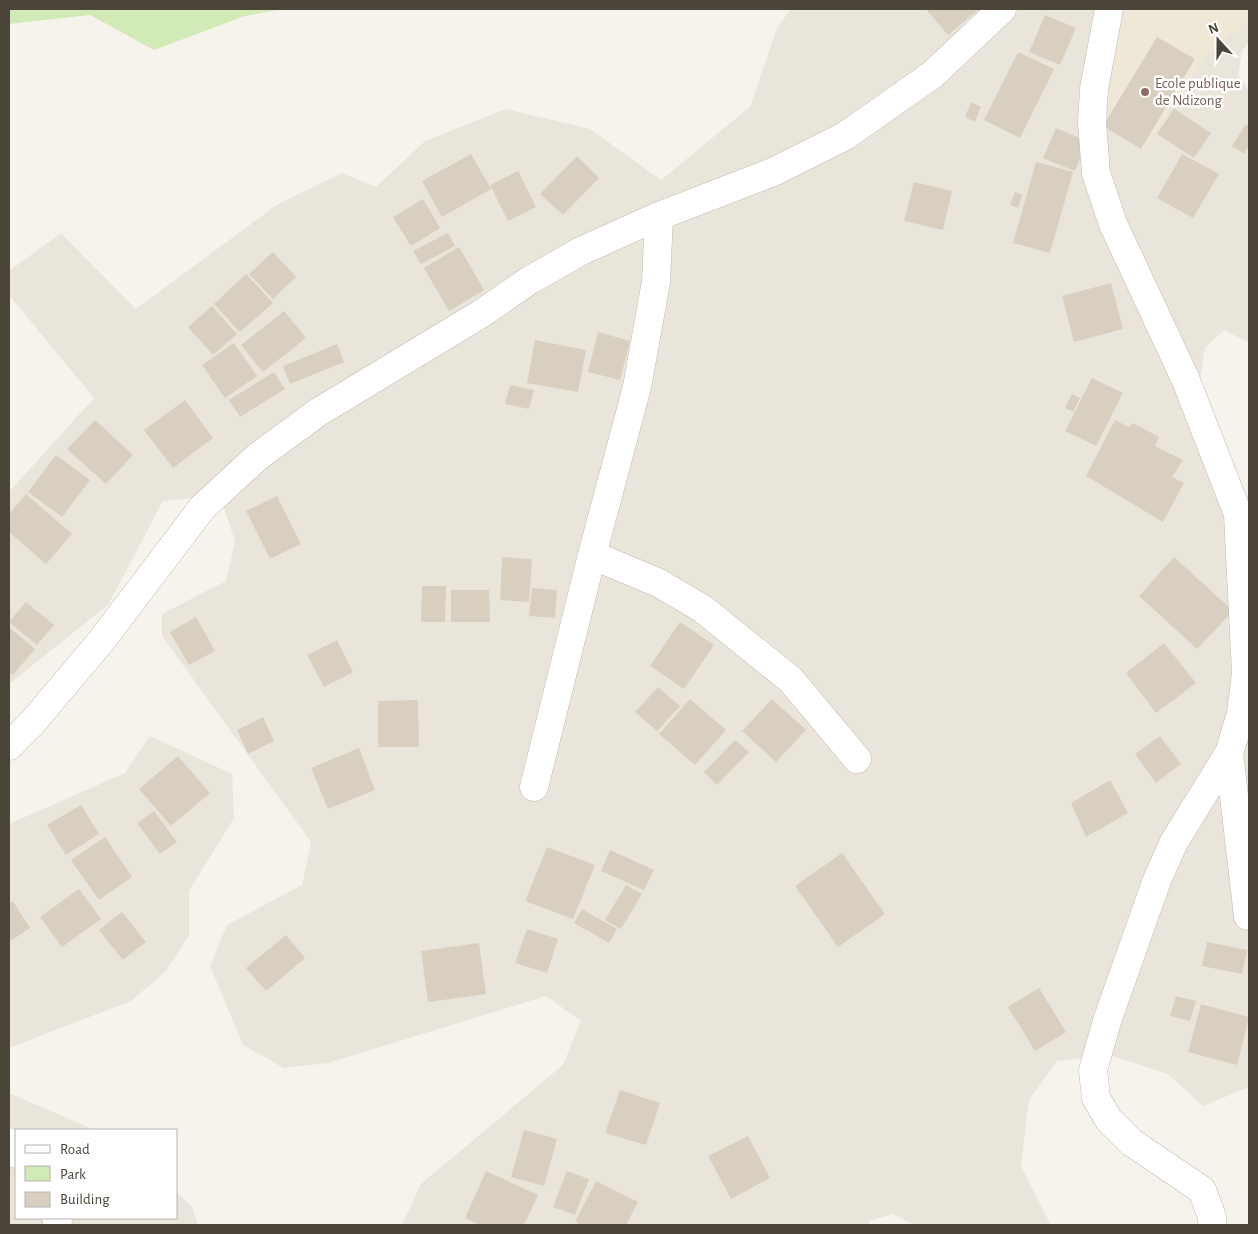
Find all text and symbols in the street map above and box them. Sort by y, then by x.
north arrow [1193,15,1243,65]
text: N [1207,21,1221,37]
place label: Ecole publique de Ndizong [1155,76,1241,108]
marker: Ecole publique de Ndizong [1139,86,1151,98]
legend [15,1129,178,1219]
text: Road [60,1142,90,1157]
text: Park [60,1167,86,1182]
text: Building [60,1192,110,1207]

